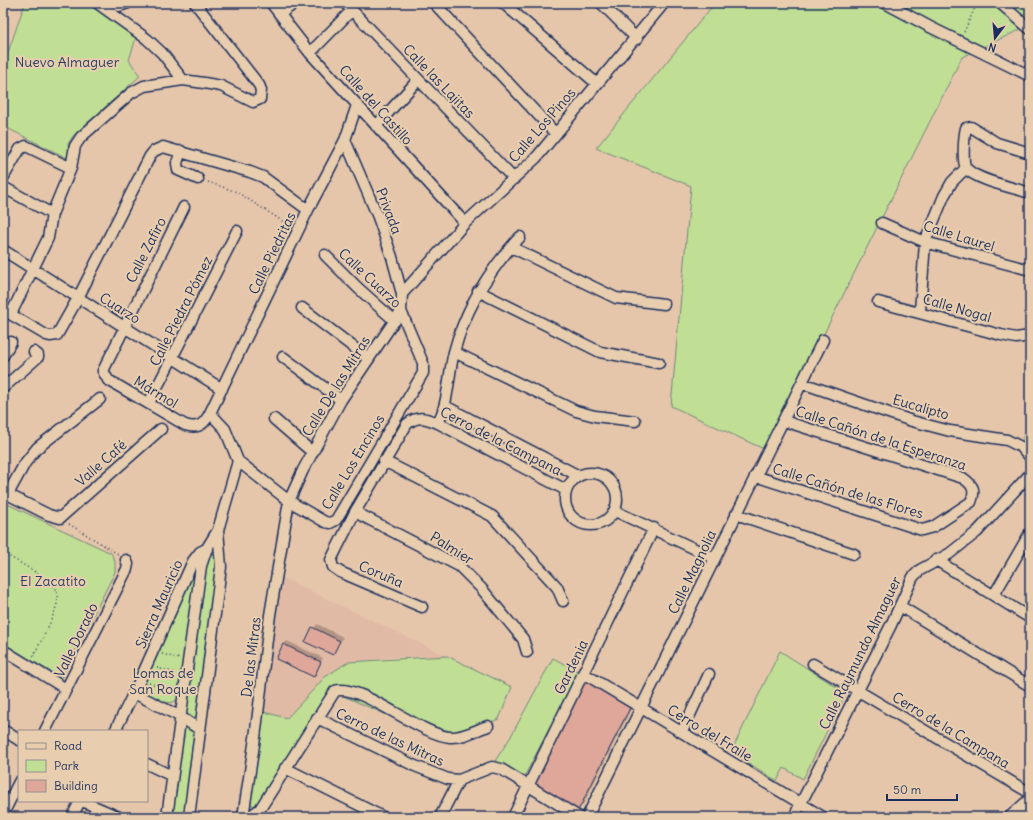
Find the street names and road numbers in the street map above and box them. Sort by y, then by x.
street label: Calle las Lajitas [399,40,479,122]
street label: Calle del Castillo [335,61,417,149]
street label: Calle Los Pinos [505,84,579,166]
street label: Privada [372,185,406,237]
street label: Calle Piedritas [244,209,300,297]
street label: Calle Zafiro [122,214,170,286]
street label: Calle Laurel [921,217,997,255]
street label: Calle Cuarzo [335,244,405,312]
street label: Calle Piedra Pómez [146,253,217,369]
street label: Cuarzo [96,288,144,328]
street label: Calle Nogal [921,290,993,326]
street label: Calle De las Mitras [298,332,374,440]
street label: Mármol [131,372,181,412]
street label: Eucalipto [891,390,951,424]
street label: Calle Cañón de la Esperanza [793,402,969,474]
street label: Cerro de la Campana [437,403,565,479]
street label: Calle Los Encinos [317,411,389,513]
street label: Valle Café [72,436,130,490]
street label: Calle Cañón de las Flores [770,459,926,523]
street label: Calle Magnolia [664,527,720,617]
street label: Palmier [427,528,477,568]
street label: Sierra Mauricio [131,557,187,651]
street label: Coruña [356,557,406,591]
street label: Calle Raymundo Almaguer [815,573,905,733]
street label: Valle Dorado [50,600,102,680]
street label: De las Mitras [237,616,265,698]
street label: Gardenia [550,637,592,697]
street label: Cerro de la Campana [889,688,1013,772]
street label: Cerro del Fraile [664,701,756,765]
street label: Cerro de las Mitras [333,704,447,770]

